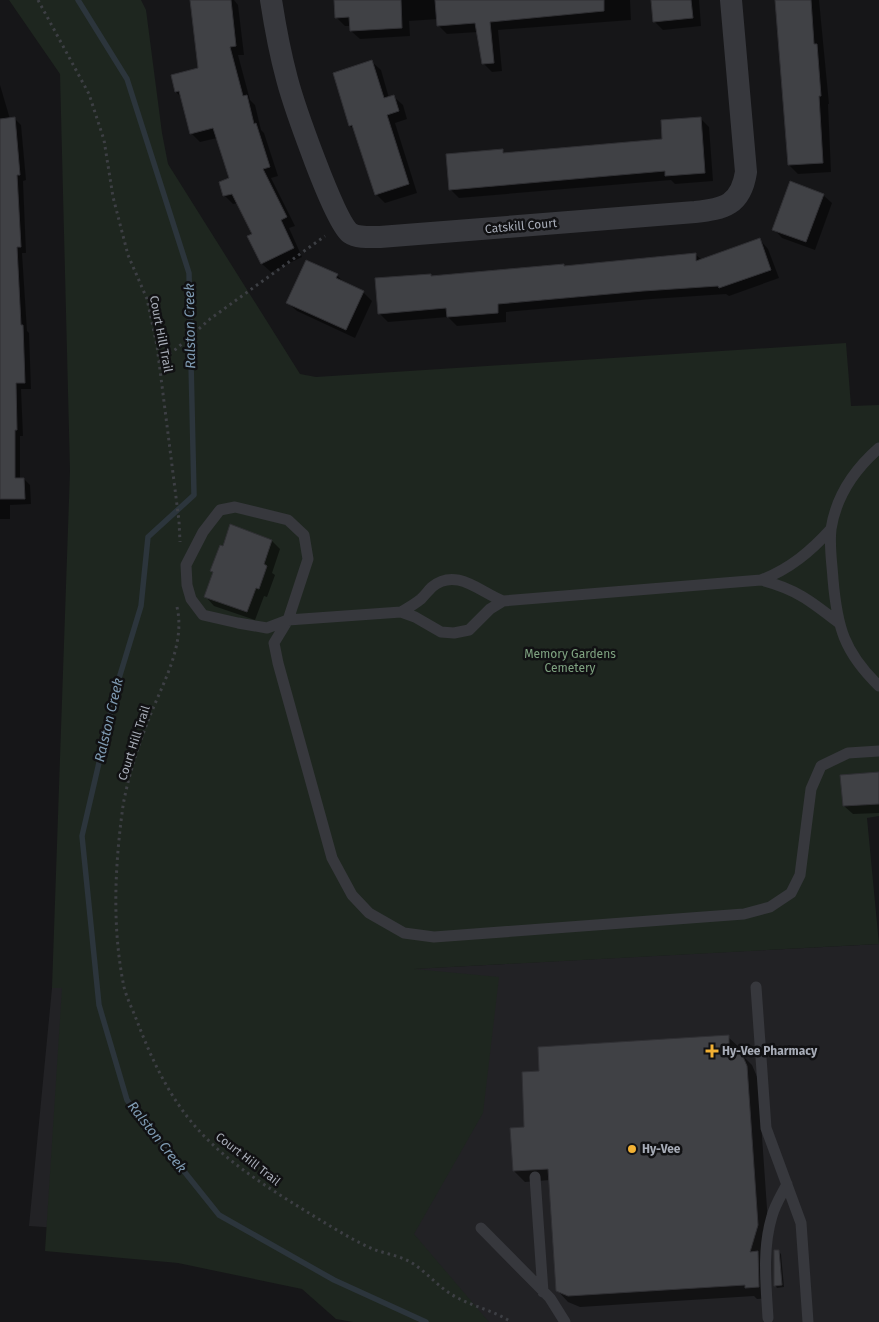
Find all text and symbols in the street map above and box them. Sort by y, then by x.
street label: Catskill Court [484,216,558,236]
water label: Ralston Creek [181,283,199,369]
street label: Court Hill Trail [147,294,175,374]
park label: Memory Gardens Cemetery [524,647,616,675]
water label: Ralston Creek [91,676,127,764]
street label: Court Hill Trail [115,703,153,782]
place label: Hy-Vee Pharmacy [722,1044,818,1058]
marker: Hy-Vee Pharmacy [706,1045,718,1057]
water label: Ralston Creek [124,1098,190,1176]
street label: Court Hill Trail [213,1130,283,1189]
place label: Hy-Vee [642,1142,681,1156]
marker: Hy-Vee [626,1143,638,1155]

